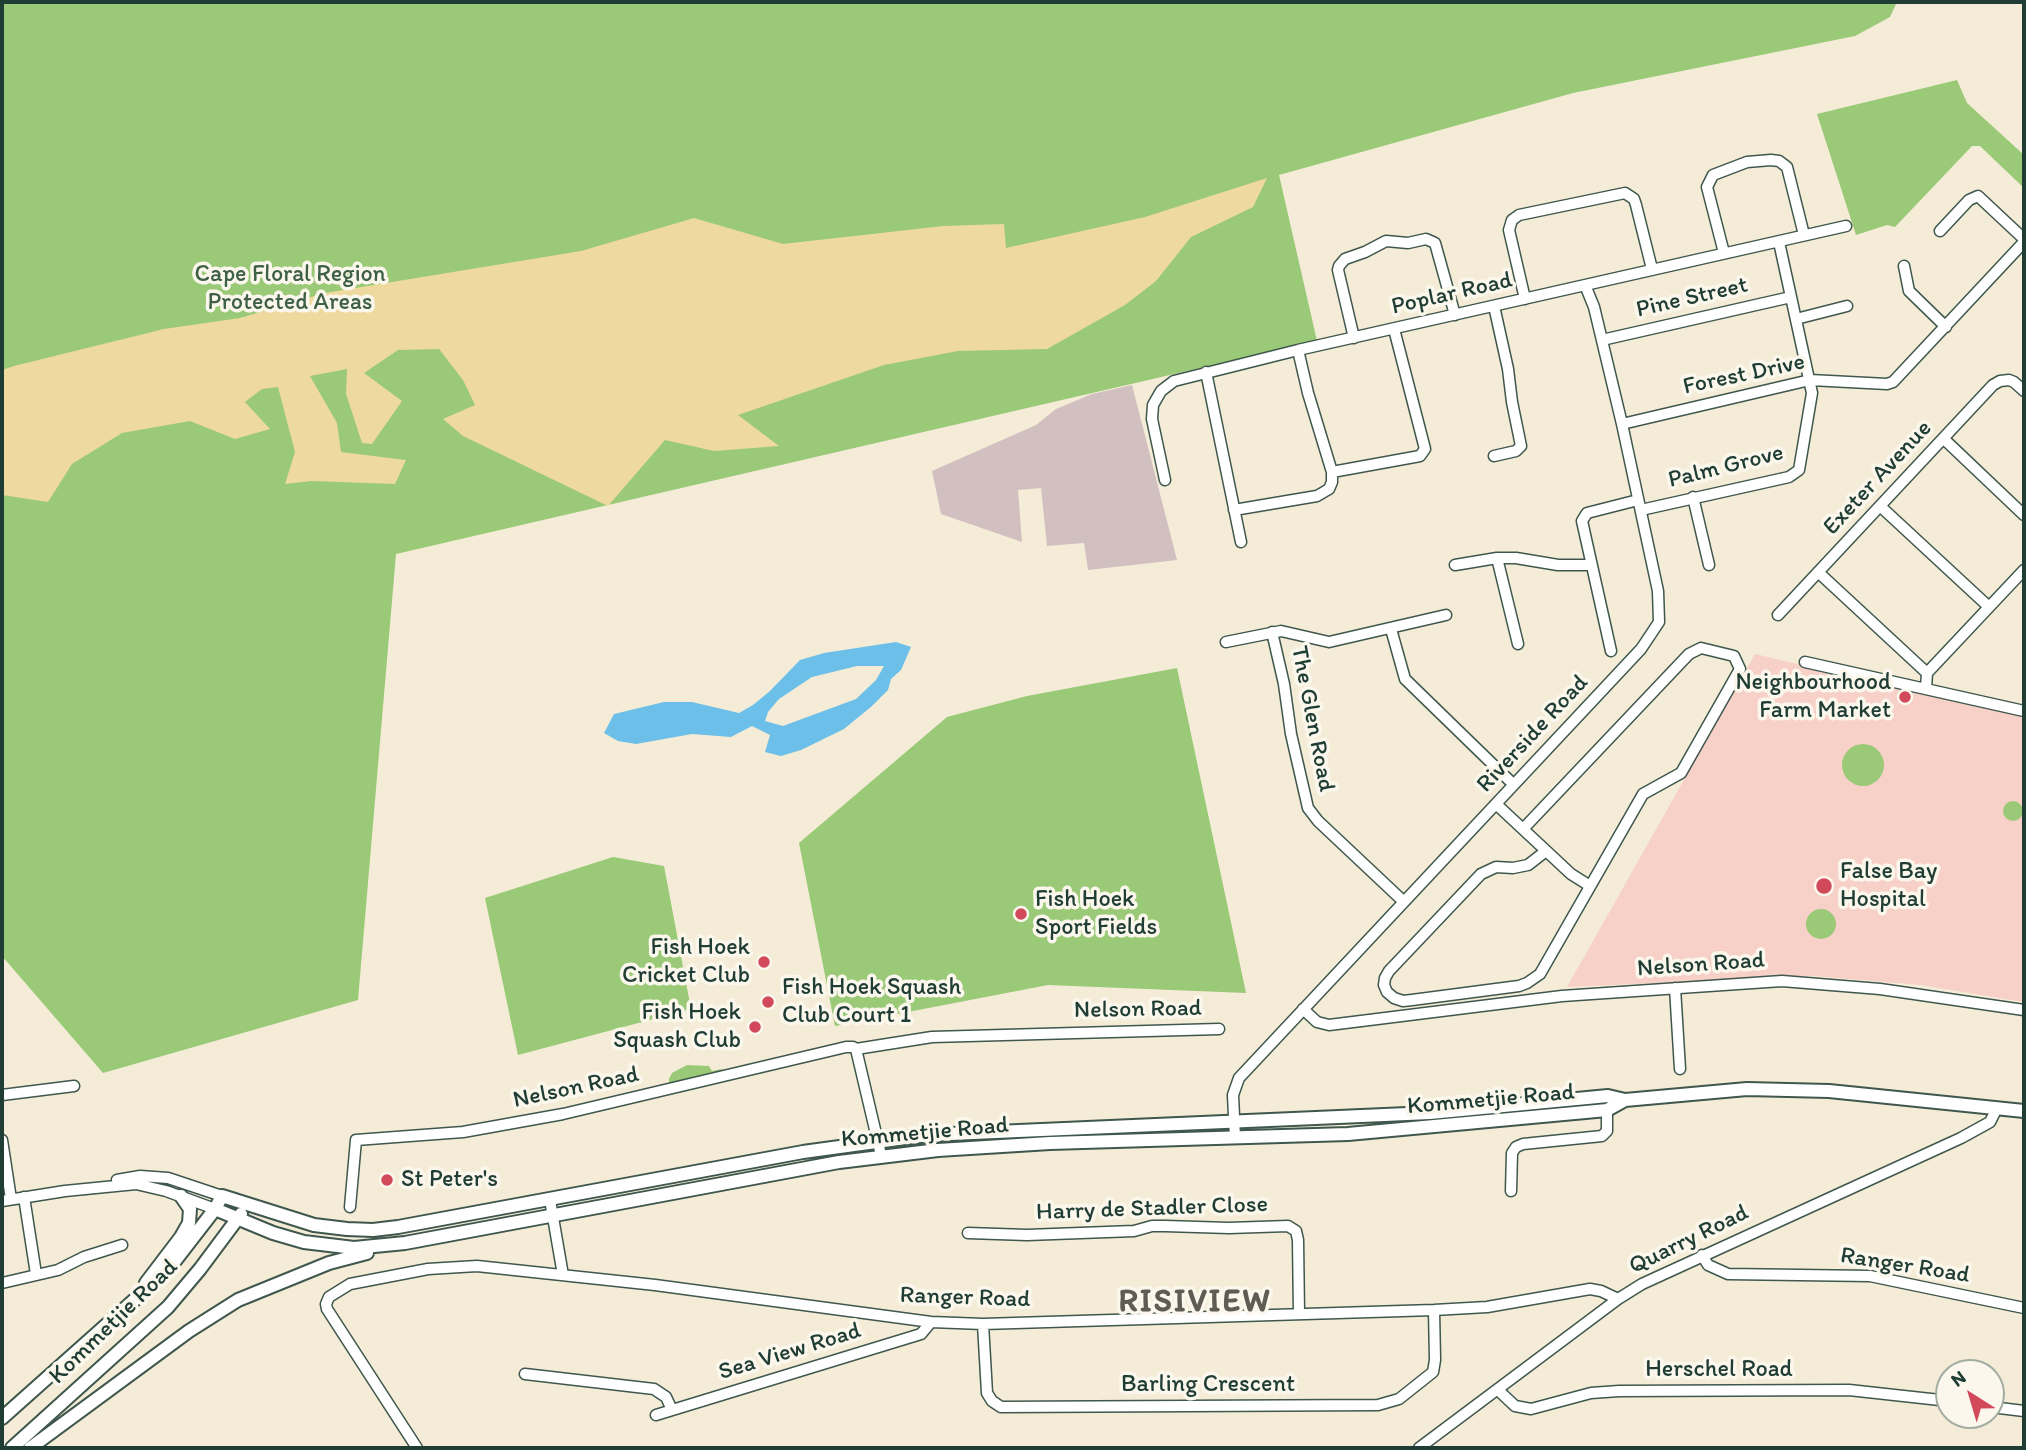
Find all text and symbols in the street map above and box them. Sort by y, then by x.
park label: Cape Floral Region Protected Areas [194,261,386,317]
street label: Poplar Road [1389,266,1515,322]
street label: Pine Street [1633,271,1751,325]
street label: Forest Drive [1680,348,1808,402]
street label: Exeter Avenue [1817,415,1939,541]
street label: Palm Grove [1665,439,1787,495]
street label: The Glen Road [1284,644,1340,794]
street label: Riverside Road [1471,669,1595,799]
place label: Neighbourhood Farm Market [1735,669,1891,725]
marker: Neighbourhood Farm Market [1897,689,1913,705]
place label: False Bay Hospital [1840,858,1937,914]
marker: False Bay Hospital [1814,876,1834,896]
place label: Fish Hoek Sport Fields [1035,886,1157,942]
marker: Fish Hoek Sport Fields [1013,906,1029,922]
place label: Fish Hoek Cricket Club [622,934,750,990]
street label: Nelson Road [1636,946,1766,984]
marker: Fish Hoek Cricket Club [756,954,772,970]
place label: Fish Hoek Squash Club Court 1 [782,974,961,1030]
marker: Fish Hoek Squash Club Court 1 [760,994,776,1010]
street label: Nelson Road [1074,994,1202,1026]
place label: Fish Hoek Squash Club [613,999,741,1055]
marker: Fish Hoek Squash Club [747,1019,763,1035]
street label: Nelson Road [510,1061,642,1115]
street label: Kommetjie Road [1406,1078,1576,1122]
street label: Kommetjie Road [840,1111,1010,1155]
place label: St Peter's [401,1166,498,1194]
marker: St Peter's [379,1172,395,1188]
street label: Harry de Stadler Close [1036,1191,1268,1227]
street label: Quarry Road [1624,1199,1754,1281]
street label: Ranger Road [1838,1242,1972,1290]
street label: Kommetjie Road [44,1253,184,1391]
street label: Ranger Road [899,1281,1031,1315]
district label: RISIVIEW [1121,1284,1269,1322]
street label: Sea View Road [715,1317,865,1387]
street label: Herschel Road [1645,1356,1793,1384]
north arrow [1935,1359,2005,1429]
text: N [1946,1365,1970,1391]
street label: Barling Crescent [1121,1371,1295,1399]

